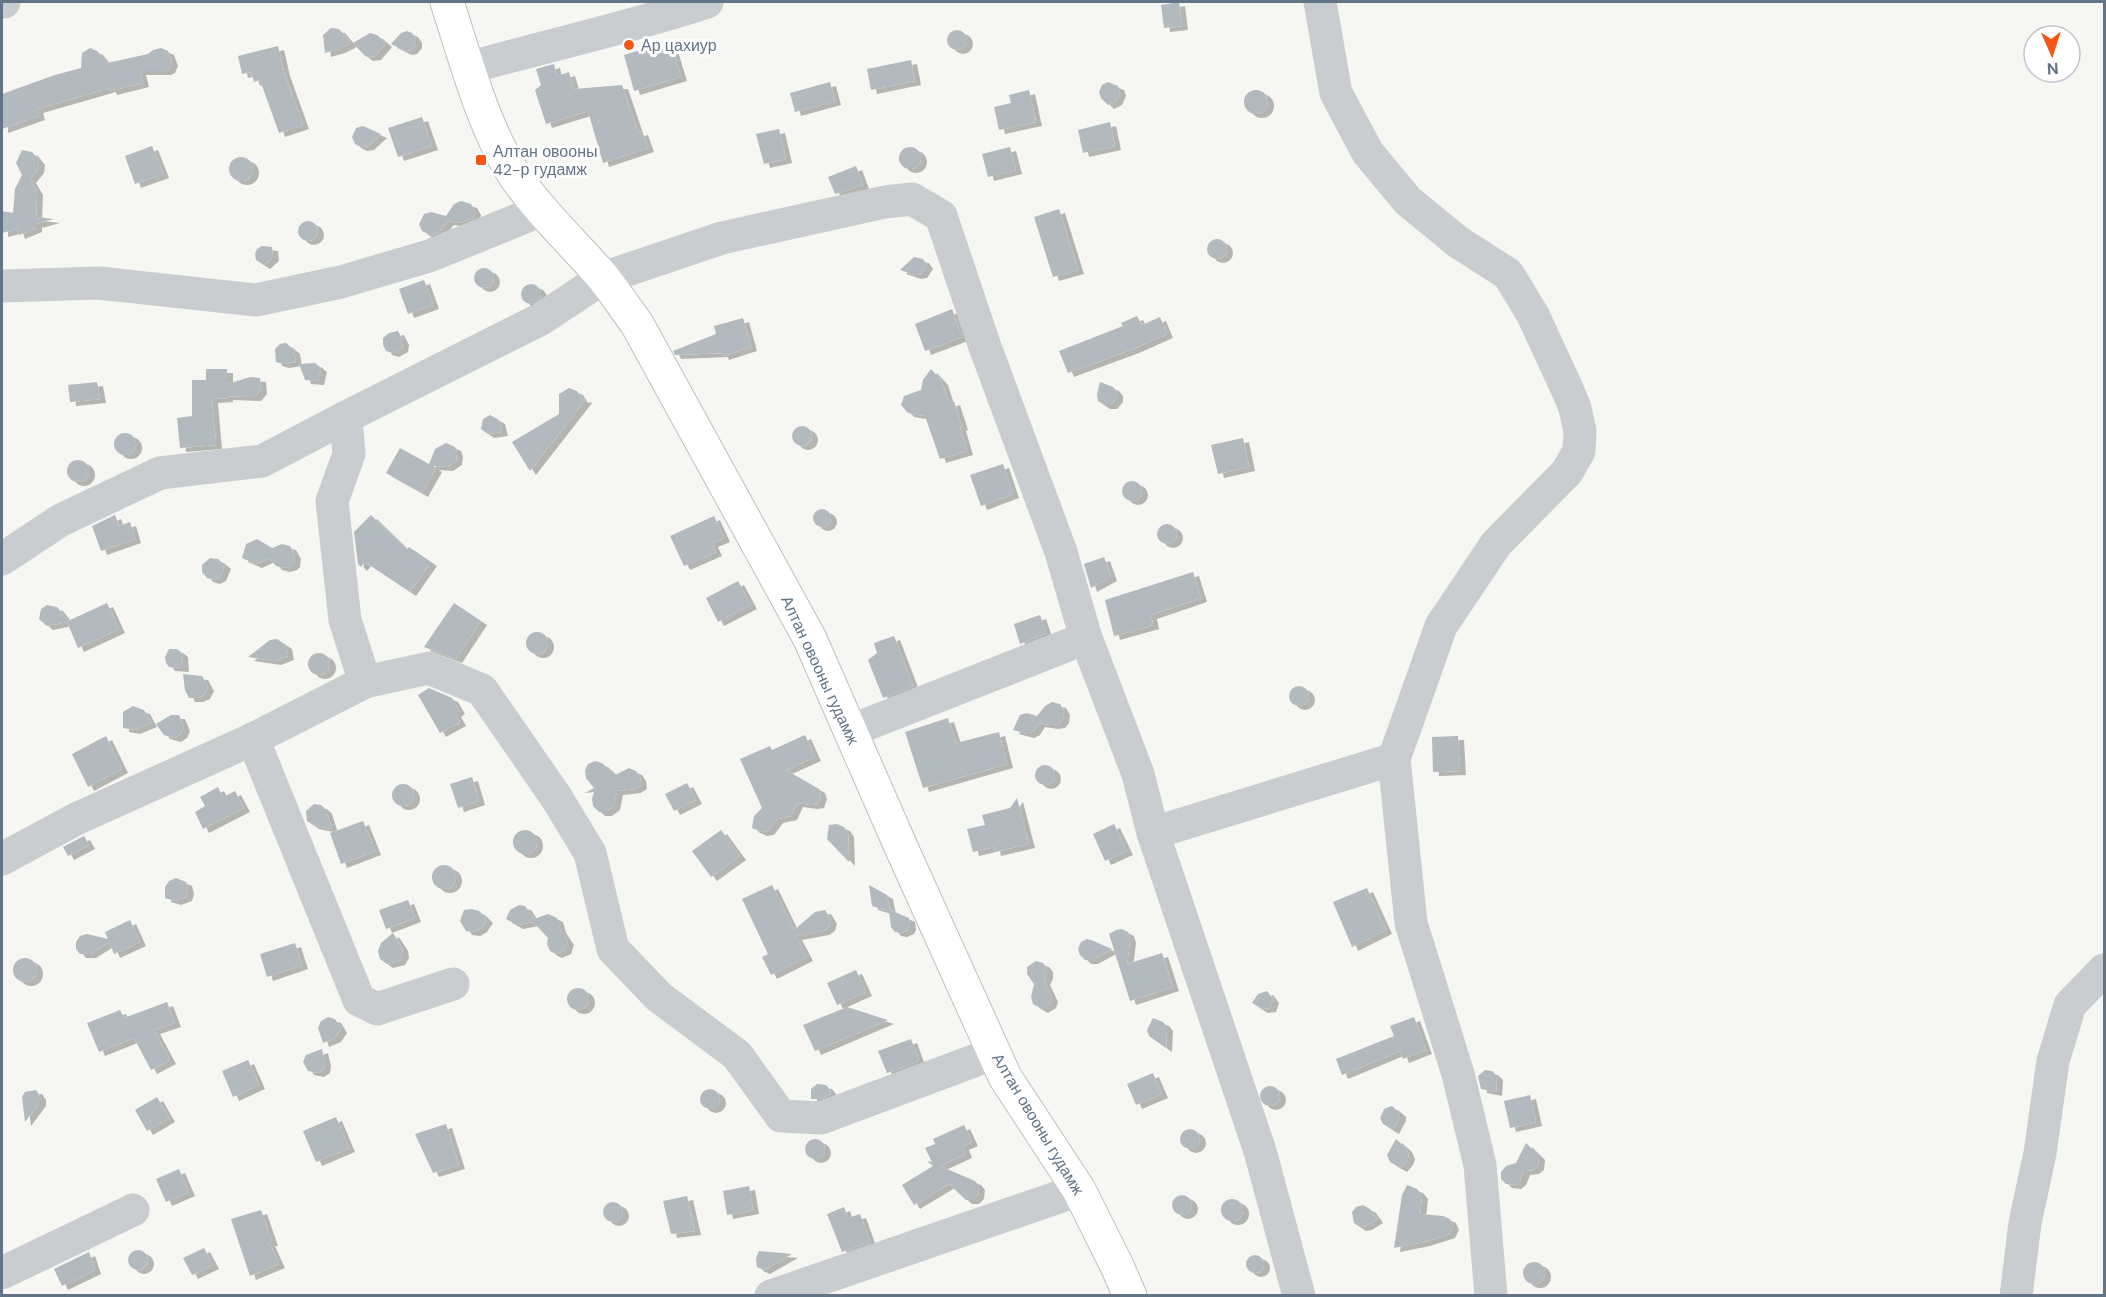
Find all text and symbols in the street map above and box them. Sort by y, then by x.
north arrow [2022,24,2082,84]
place label: Ар цахиур [641,35,717,56]
marker: Ар цахиур [622,38,636,52]
text: N [2046,58,2059,79]
place label: Алтан овооны 42-р гудамж [493,141,598,180]
marker: Алтан овооны 42-р гудамж [474,153,488,167]
street label: Алтан овооны гудамж [776,592,864,748]
street label: Алтан овооны гудамж [987,1049,1089,1199]

